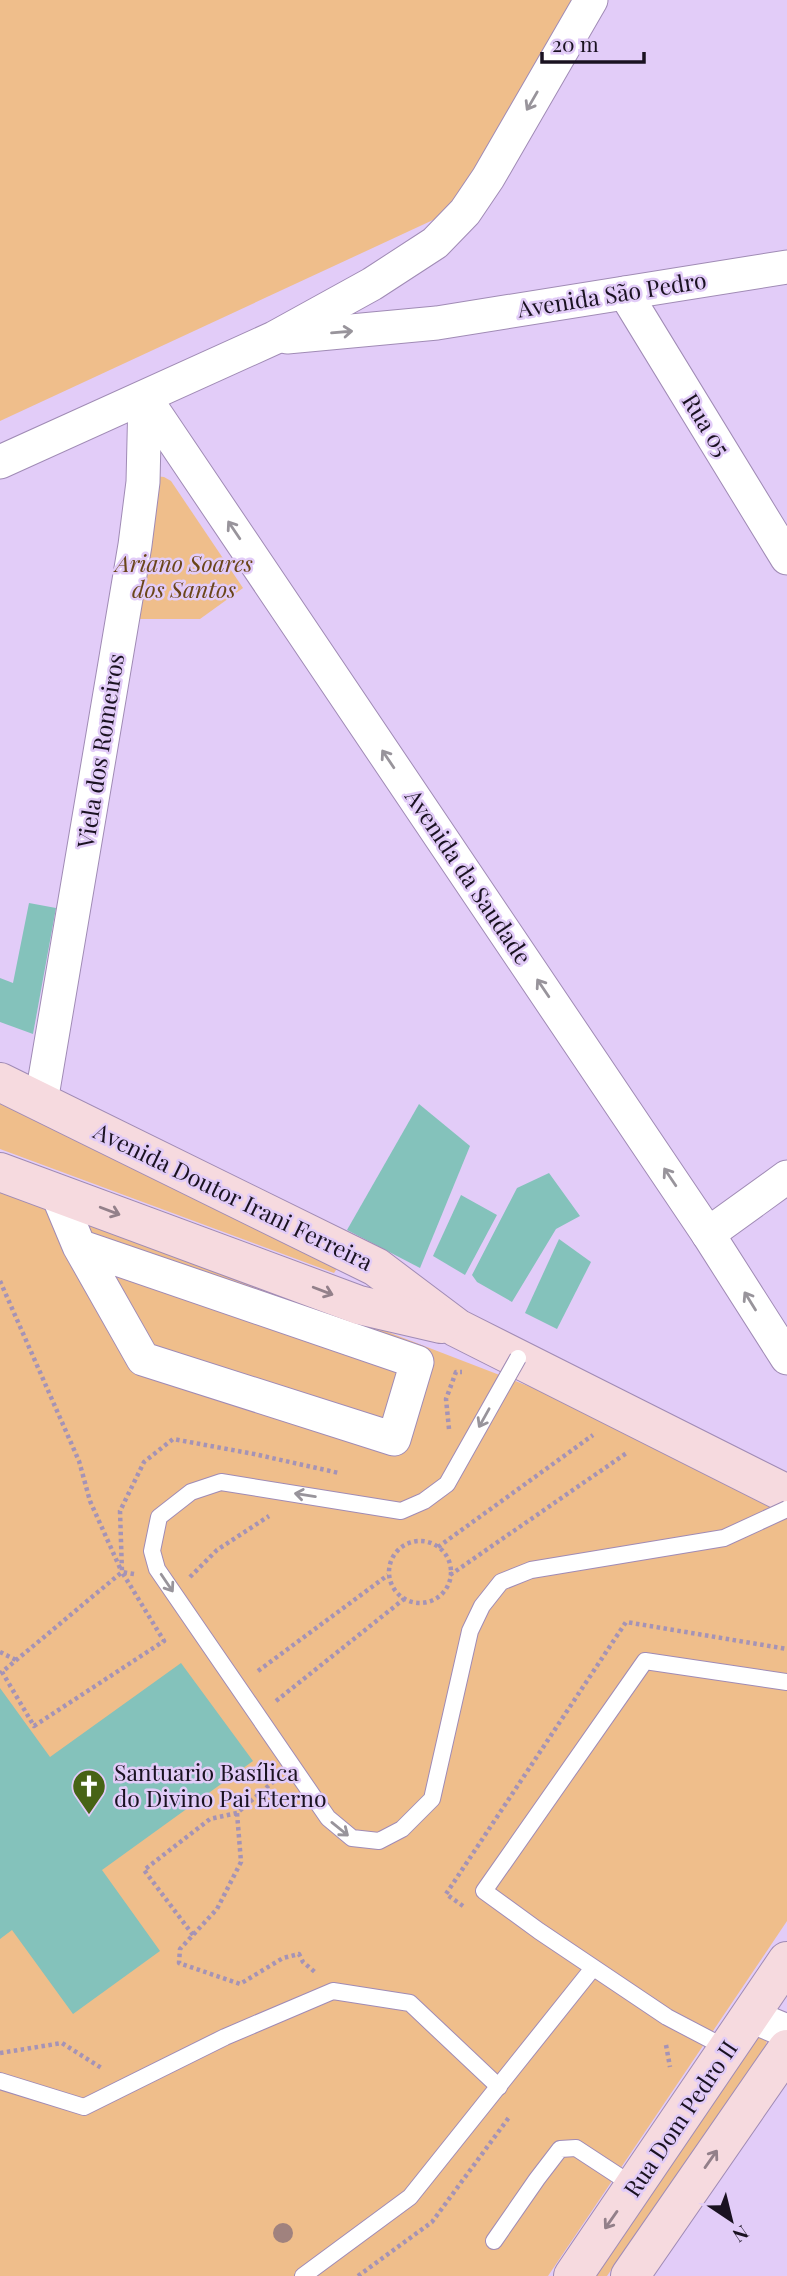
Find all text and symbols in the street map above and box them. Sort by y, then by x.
scale bar [542,21,644,65]
text: 20 m [552,29,599,57]
one-way arrow [525,91,539,111]
street label: Avenida São Pedro [514,263,708,324]
one-way arrow [330,325,353,338]
street label: Rua 05 [676,387,739,461]
one-way arrow [227,521,241,540]
park label: Ariano Soares dos Santos [113,547,253,604]
street label: Viela dos Romeiros [69,651,130,851]
one-way arrow [381,750,396,769]
street label: Avenida da Saudade [398,782,539,970]
one-way arrow [536,979,550,999]
street label: Avenida Doutor Irani Ferreira [88,1114,379,1277]
one-way arrow [663,1168,677,1187]
one-way arrow [99,1206,121,1219]
one-way arrow [312,1286,334,1299]
one-way arrow [743,1291,757,1311]
one-way arrow [477,1407,491,1427]
one-way arrow [294,1489,316,1502]
one-way arrow [160,1573,174,1592]
place label: Santuario Basílica do Divino Pai Eterno [114,1756,327,1813]
church icon: Santuario Basílica do Divino Pai Eterno [70,1767,108,1816]
one-way arrow [331,1821,349,1836]
street label: Rua Dom Pedro II [616,2034,744,2202]
one-way arrow [704,2150,718,2169]
north arrow [696,2185,766,2255]
one-way arrow [604,2210,618,2229]
text: N [728,2220,754,2249]

